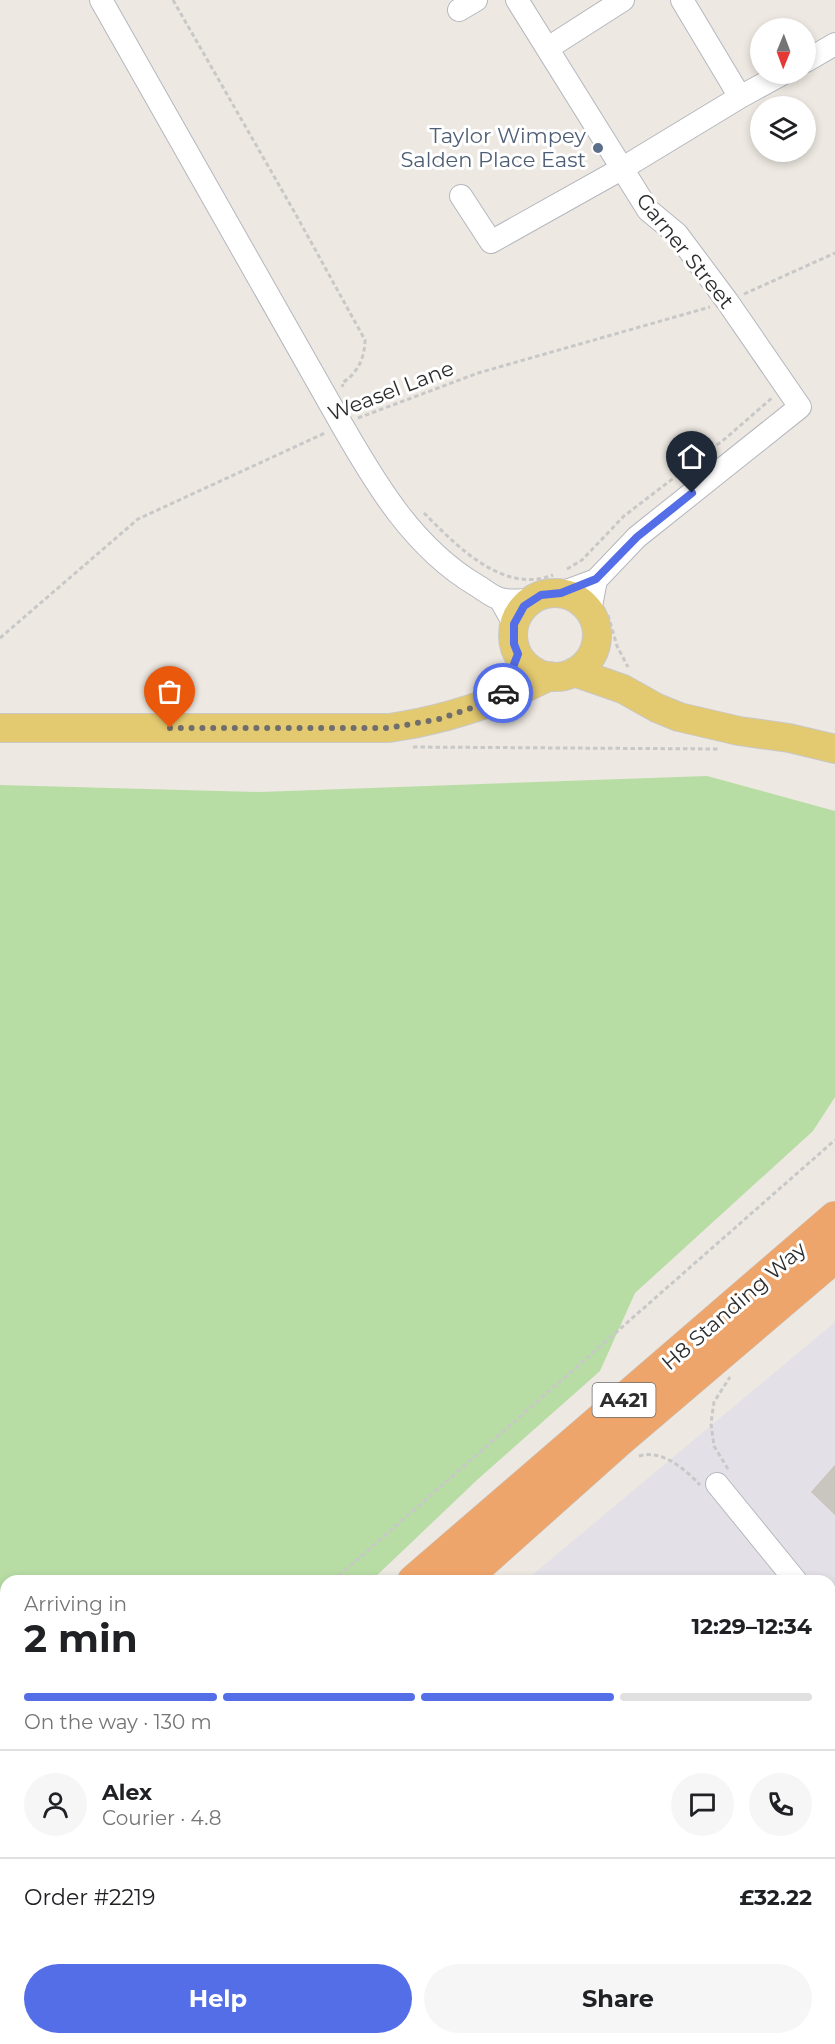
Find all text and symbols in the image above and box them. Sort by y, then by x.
north arrow [750,18,816,84]
map controls [750,18,816,162]
button: layers [750,96,816,162]
place label: Taylor Wimpey Salden Place East [400,123,587,172]
marker: Taylor Wimpey Salden Place East [591,141,605,155]
street label: Garner Street [631,188,740,313]
street label: Weasel Lane [324,355,457,426]
pin [666,431,717,493]
icon: home [675,440,708,473]
courier [473,663,533,723]
pin [144,666,195,728]
icon: bag [153,675,186,708]
icon: car [487,677,520,710]
street label: H8 Standing Way [656,1236,811,1375]
road number: A421 [592,1383,656,1417]
text: Arriving in [24,1592,127,1616]
text: 12:29–12:34 [691,1613,812,1640]
text: 2 min [24,1614,138,1662]
text: On the way · 130 m [24,1710,212,1734]
button: person [24,1773,87,1836]
button: chat [671,1773,734,1836]
button: phone [749,1773,812,1836]
text: Alex [102,1779,152,1806]
text: Courier · 4.8 [102,1806,221,1830]
text: Order #2219 [24,1884,155,1911]
text: £32.22 [739,1884,812,1911]
button: Help [24,1964,412,2033]
button: Share [424,1964,812,2033]

